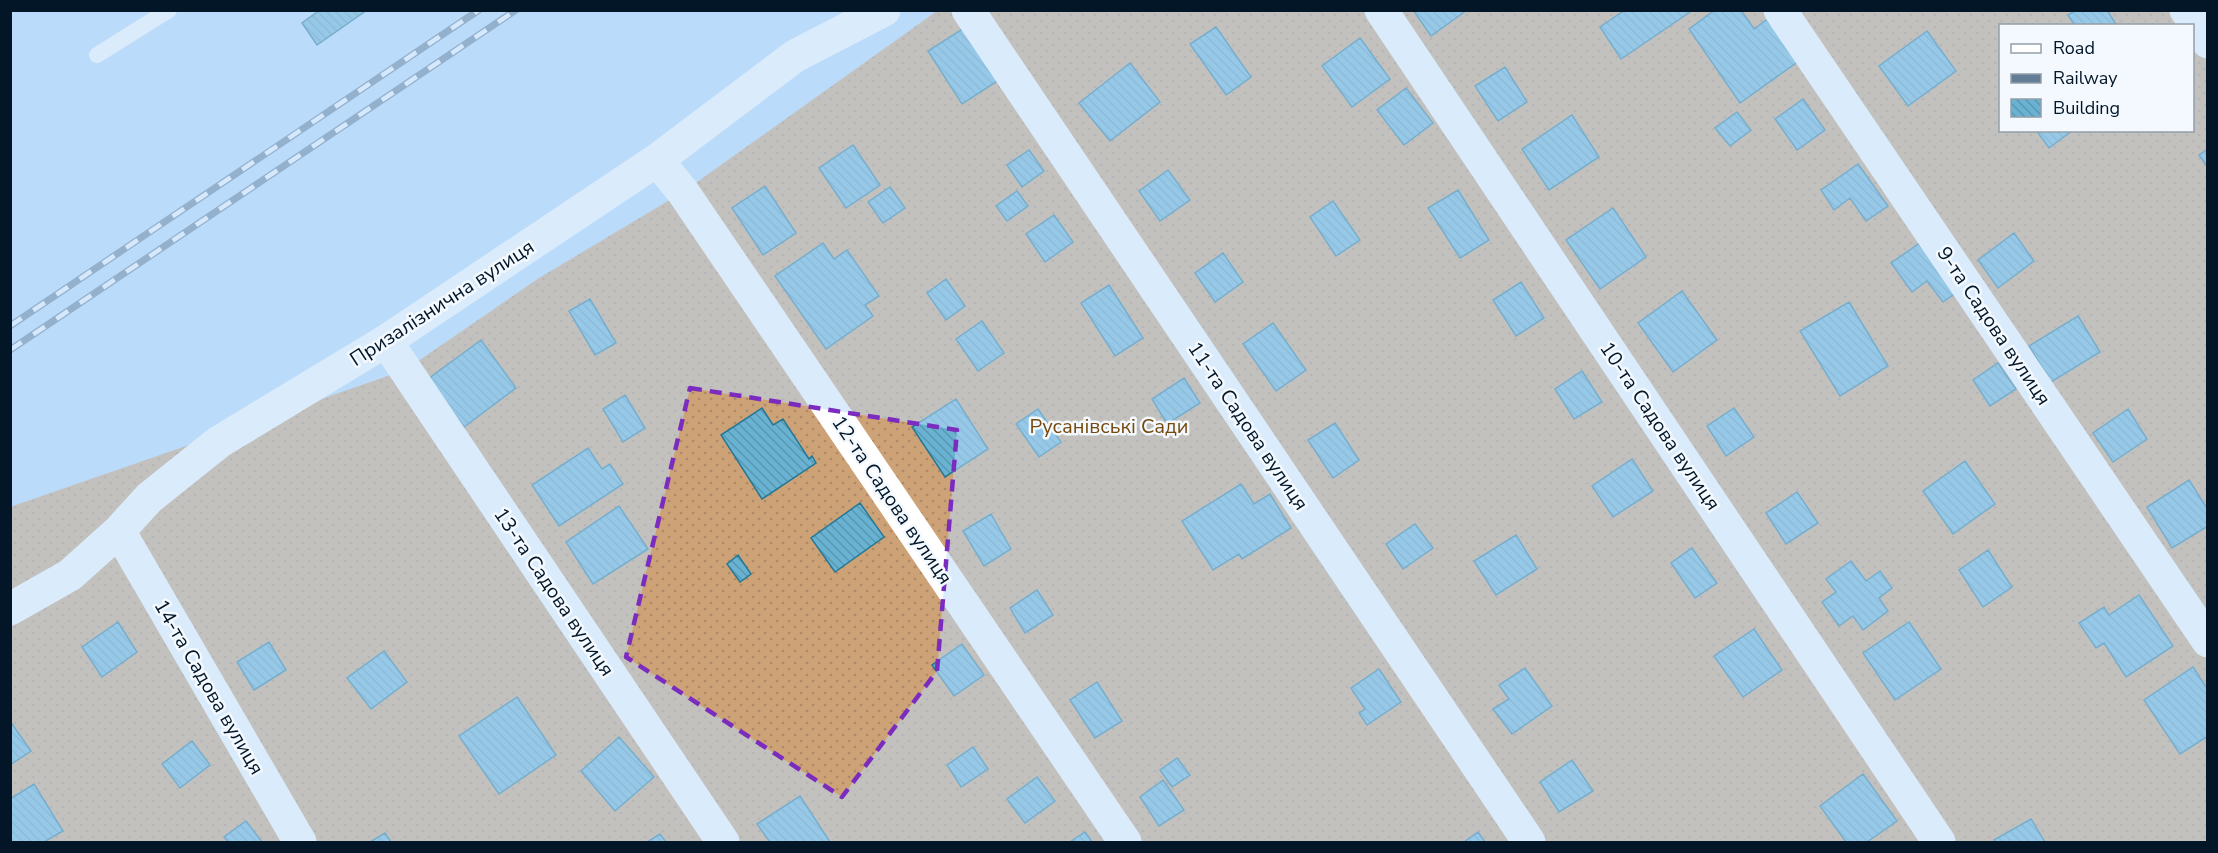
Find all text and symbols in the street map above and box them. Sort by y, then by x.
legend [1999,24,2194,132]
text: Road [2053,36,2095,60]
text: Railway [2053,66,2118,90]
text: Building [2053,96,2120,120]
street label: Призалізнична вулиця [345,233,539,373]
street label: 9-та Садова вулиця [1931,241,2057,411]
street label: 11-та Садова вулиця [1181,336,1315,516]
street label: 10-та Садова вулиця [1593,336,1727,516]
street label: 12-та Садова вулиця [825,410,959,590]
park label: Русанівські Сади [1029,413,1189,440]
street label: 13-та Садова вулиця [487,502,621,682]
street label: 14-та Садова вулиця [148,594,270,780]

